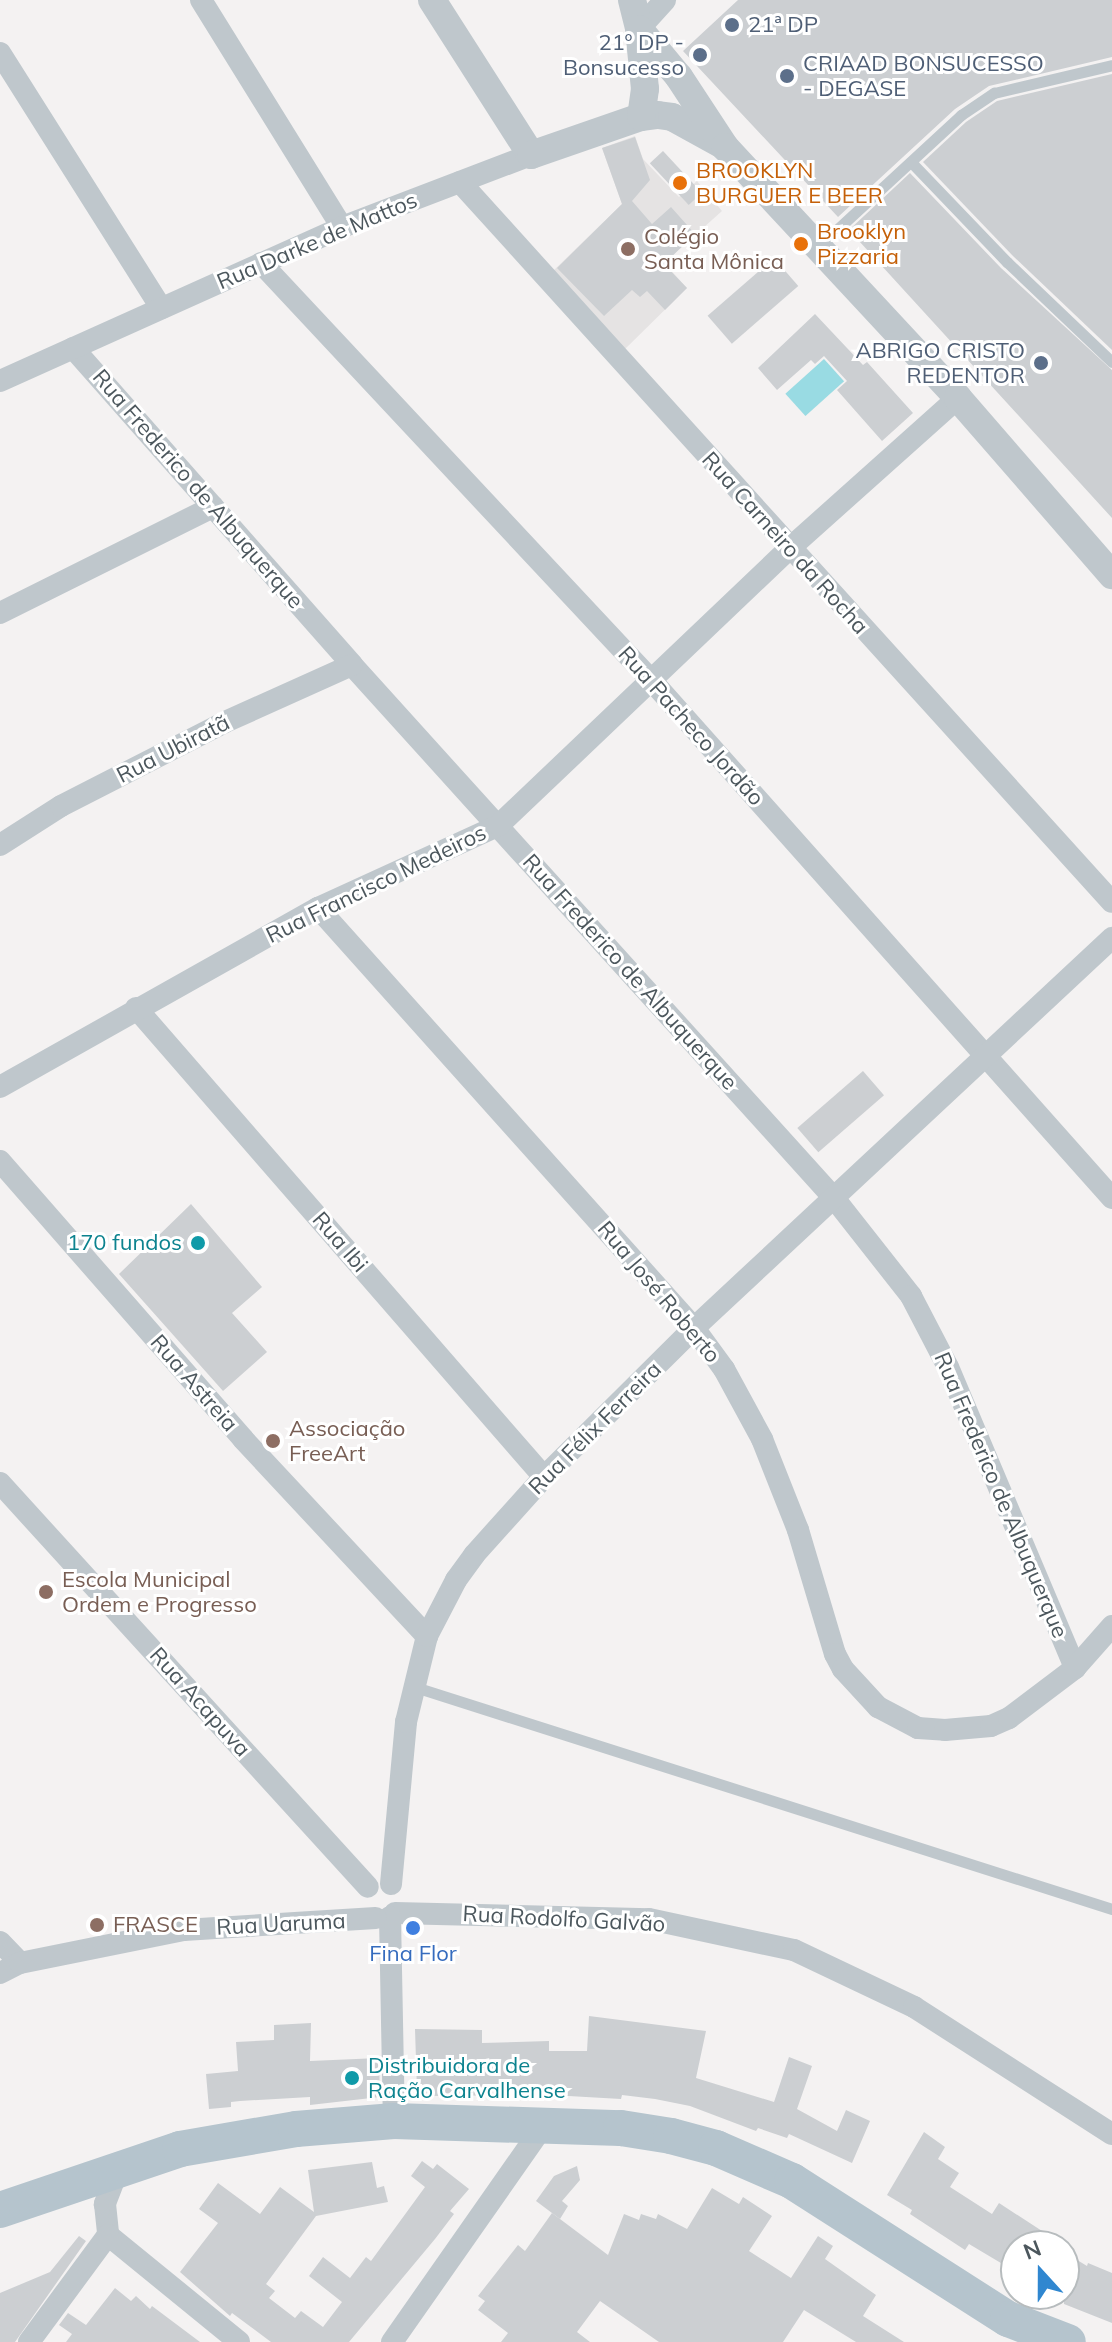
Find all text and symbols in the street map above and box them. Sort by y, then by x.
place label: 21ª DP [748,12,818,38]
marker: 21ª DP [723,16,741,34]
place label: 21º DP - Bonsucesso [563,29,684,80]
marker: 21º DP - Bonsucesso [691,46,709,64]
place label: CRIAAD BONSUCESSO - DEGASE [803,50,1044,102]
marker: CRIAAD BONSUCESSO - DEGASE [778,67,796,85]
place label: BROOKLYN BURGUER E BEER [696,157,883,208]
marker: BROOKLYN BURGUER E BEER [671,174,689,192]
street label: Rua Darke de Mattos [213,187,421,295]
place label: Brooklyn Pizzaria [817,218,906,270]
place label: Colégio Santa Mônica [644,223,784,274]
marker: Brooklyn Pizzaria [792,235,810,253]
marker: Colégio Santa Mônica [619,240,637,258]
place label: ABRIGO CRISTO REDENTOR [855,337,1025,388]
marker: ABRIGO CRISTO REDENTOR [1032,354,1050,372]
street label: Rua Frederico de Albuquerque [87,364,309,614]
street label: Rua Carneiro da Rocha [696,447,874,639]
street label: Rua Pacheco Jordão [613,641,769,811]
street label: Rua Ubiratã [112,709,234,789]
street label: Rua Francisco Medeiros [262,819,490,949]
street label: Rua Frederico de Albuquerque [517,849,743,1095]
street label: Rua Ibi [307,1207,373,1277]
street label: Rua José Roberto [592,1216,726,1368]
place label: 170 fundos [67,1230,182,1256]
marker: 170 fundos [189,1234,207,1252]
street label: Rua Astreia [145,1329,243,1437]
street label: Rua Frederico de Albuquerque [929,1348,1073,1642]
street label: Rua Félix Ferreira [523,1356,667,1500]
place label: Associação FreeArt [289,1415,405,1466]
marker: Associação FreeArt [264,1432,282,1450]
place label: Escola Municipal Ordem e Progresso [62,1566,257,1618]
marker: Escola Municipal Ordem e Progresso [37,1583,55,1601]
street label: Rua Acapuva [144,1642,256,1762]
street label: Rua Rodolfo Galvão [462,1901,666,1937]
street label: Rua Uaruma [216,1907,346,1941]
place label: FRASCE [113,1912,198,1938]
marker: FRASCE [88,1916,106,1934]
marker: Fina Flor [404,1919,422,1937]
place label: Fina Flor [369,1941,457,1967]
place label: Distribuidora de Ração Carvalhense [368,2052,566,2104]
marker: Distribuidora de Ração Carvalhense [343,2069,361,2087]
north arrow [1000,2230,1080,2310]
text: N [1019,2233,1045,2266]

